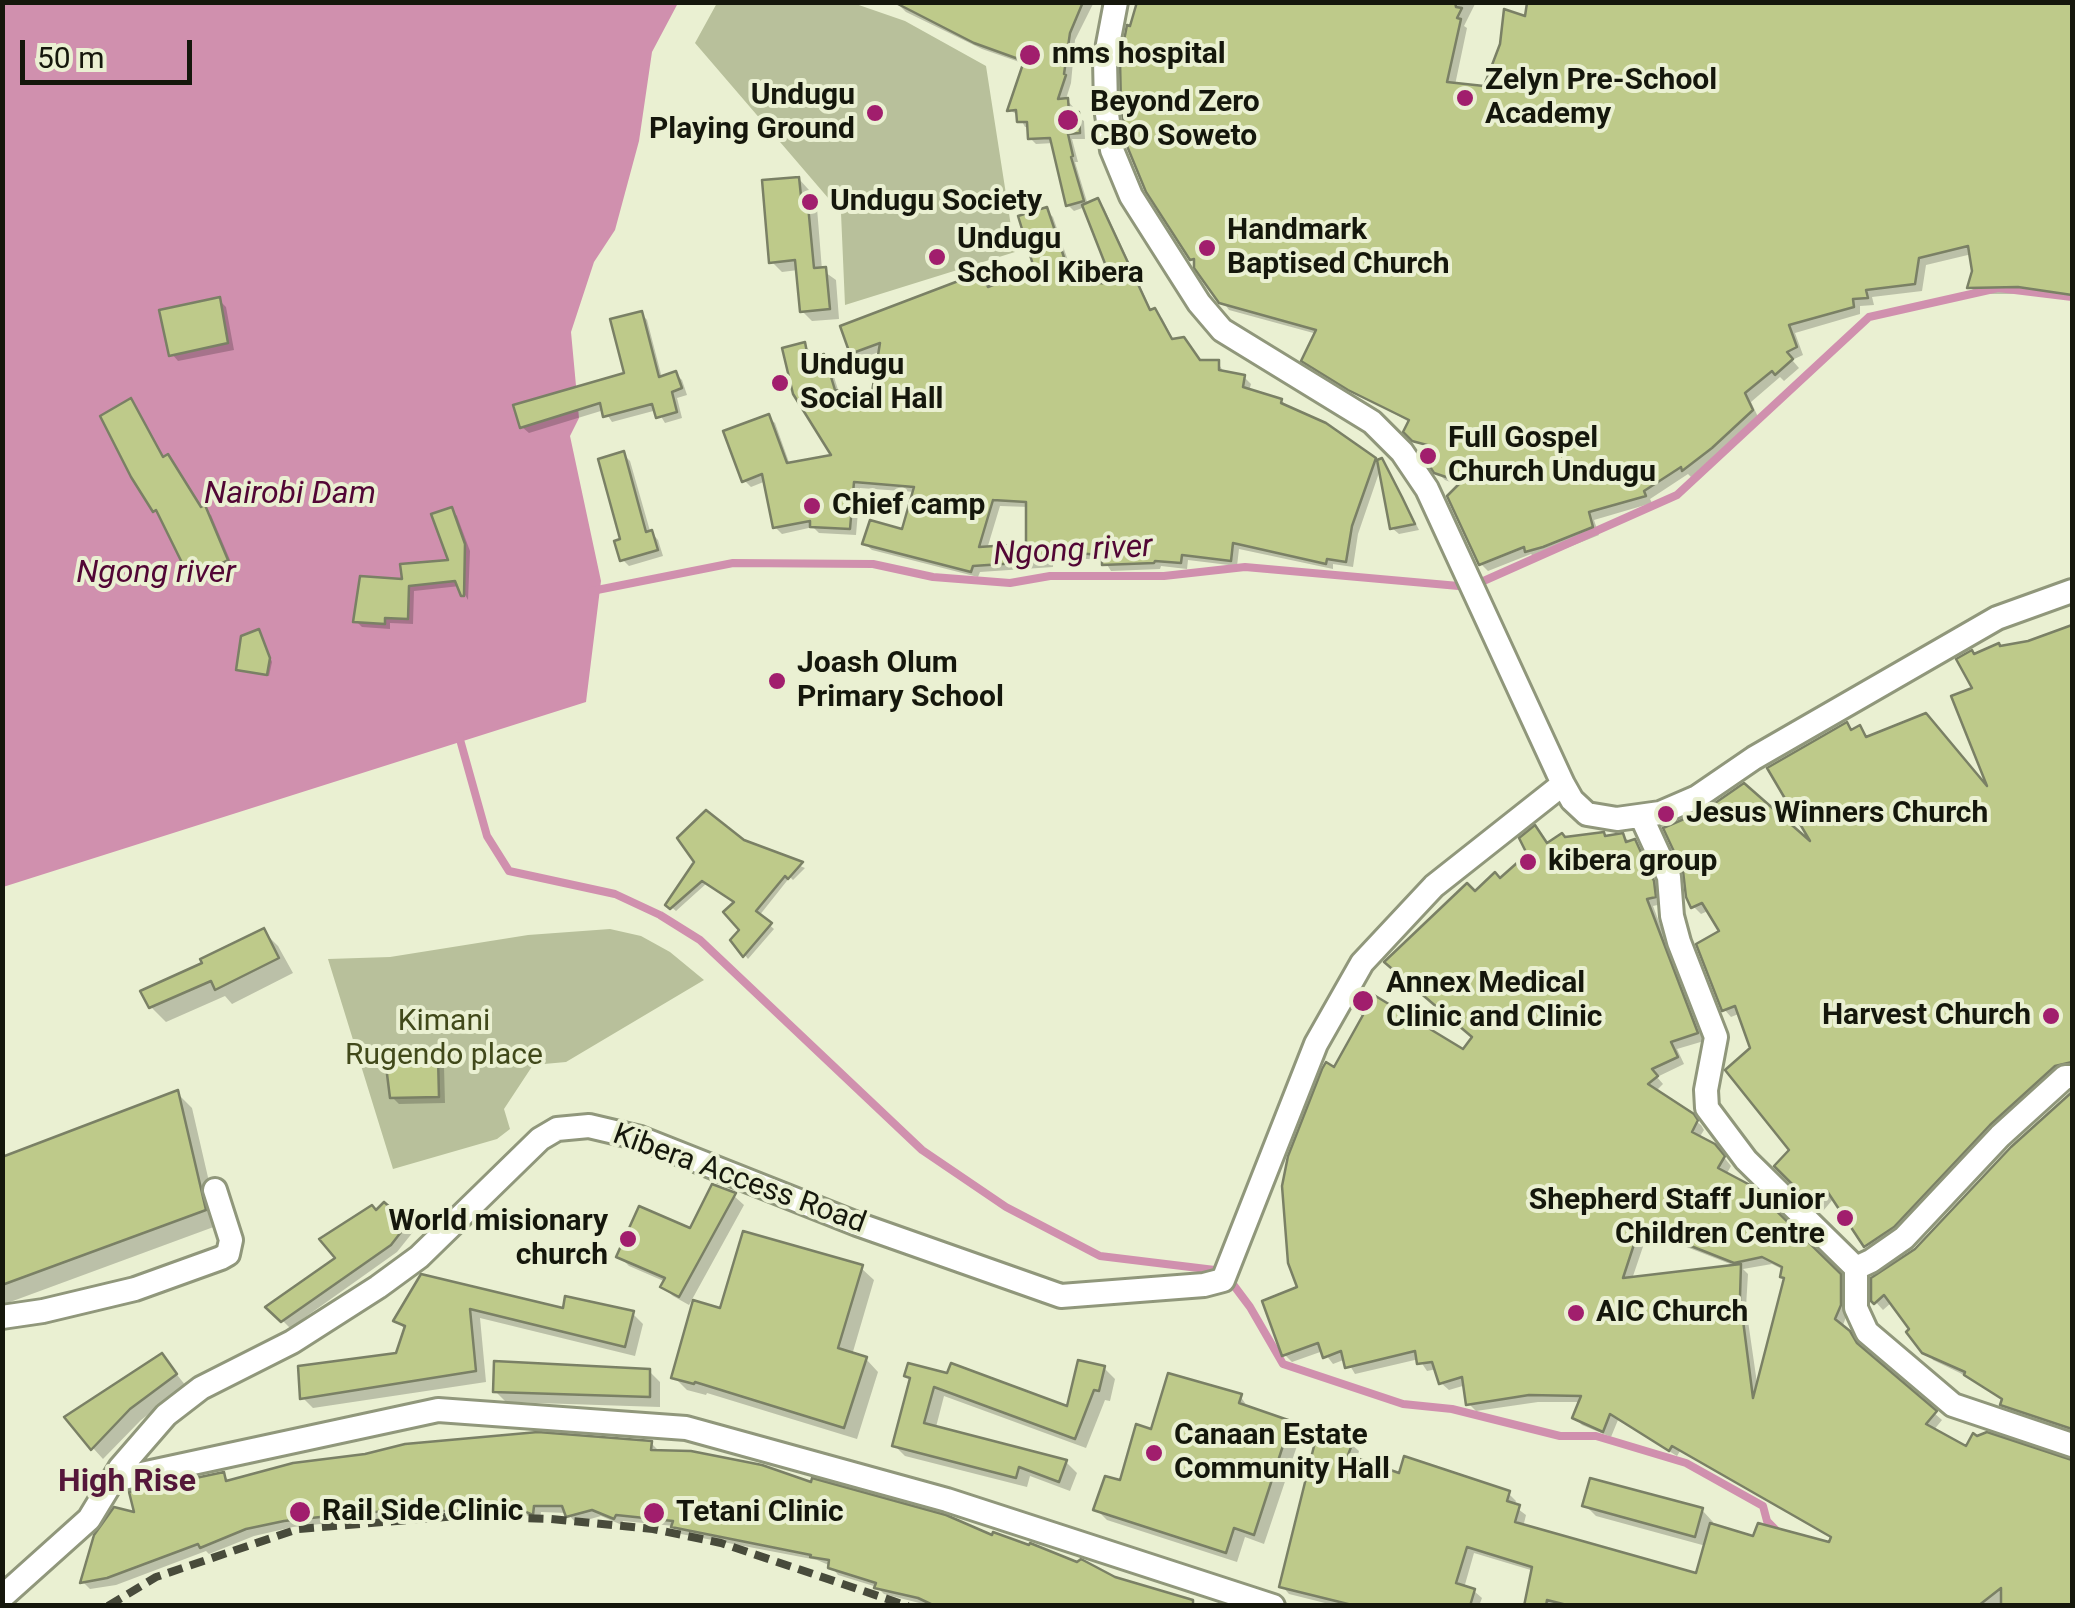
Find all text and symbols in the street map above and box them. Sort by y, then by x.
scale bar [25,20,198,82]
place label: nms hospital [1052,37,1226,73]
text: 50 m [37,40,104,75]
marker: nms hospital [1017,42,1043,68]
place label: Zelyn Pre-School Academy [1485,63,1717,134]
place label: Undugu Playing Ground [649,78,855,148]
place label: Beyond Zero CBO Soweto [1090,85,1260,156]
marker: Zelyn Pre-School Academy [1454,87,1476,109]
marker: Undugu Playing Ground [864,102,886,124]
marker: Beyond Zero CBO Soweto [1055,107,1081,133]
place label: Undugu Society [830,184,1042,220]
marker: Undugu Society [799,191,821,213]
place label: Handmark Baptised Church [1227,213,1449,284]
place label: Undugu School Kibera [957,222,1144,292]
marker: Handmark Baptised Church [1196,237,1218,259]
marker: Undugu School Kibera [926,246,948,268]
place label: Undugu Social Hall [800,348,944,418]
marker: Undugu Social Hall [769,372,791,394]
place label: Full Gospel Church Undugu [1448,421,1656,492]
marker: Full Gospel Church Undugu [1417,445,1439,467]
water label: Nairobi Dam [204,476,376,514]
place label: Chief camp [832,488,985,524]
marker: Chief camp [801,495,823,517]
water label: Ngong river [992,529,1154,575]
water label: Ngong river [76,555,236,593]
place label: Joash Olum Primary School [797,646,1004,716]
marker: Joash Olum Primary School [766,670,788,692]
place label: Jesus Winners Church [1686,796,1988,832]
marker: Jesus Winners Church [1655,803,1677,825]
place label: kibera group [1548,844,1717,880]
marker: kibera group [1517,851,1539,873]
place label: Annex Medical Clinic and Clinic [1386,966,1602,1036]
marker: Annex Medical Clinic and Clinic [1350,988,1376,1014]
place label: Harvest Church [1822,998,2031,1034]
park label: Kimani Rugendo place [345,1004,543,1074]
marker: Harvest Church [2040,1005,2062,1027]
street label: Kibera Access Road [608,1118,870,1242]
place label: Shepherd Staff Junior Children Centre [1529,1183,1825,1254]
place label: World misionary church [389,1204,608,1274]
marker: Shepherd Staff Junior Children Centre [1834,1207,1856,1229]
marker: World misionary church [617,1228,639,1250]
place label: AIC Church [1596,1295,1748,1331]
marker: AIC Church [1565,1302,1587,1324]
place label: Canaan Estate Community Hall [1174,1418,1390,1488]
marker: Canaan Estate Community Hall [1143,1442,1165,1464]
district label: High Rise [58,1464,196,1502]
place label: Rail Side Clinic [322,1494,523,1530]
place label: Tetani Clinic [676,1495,844,1531]
marker: Rail Side Clinic [287,1499,313,1525]
marker: Tetani Clinic [641,1500,667,1526]

